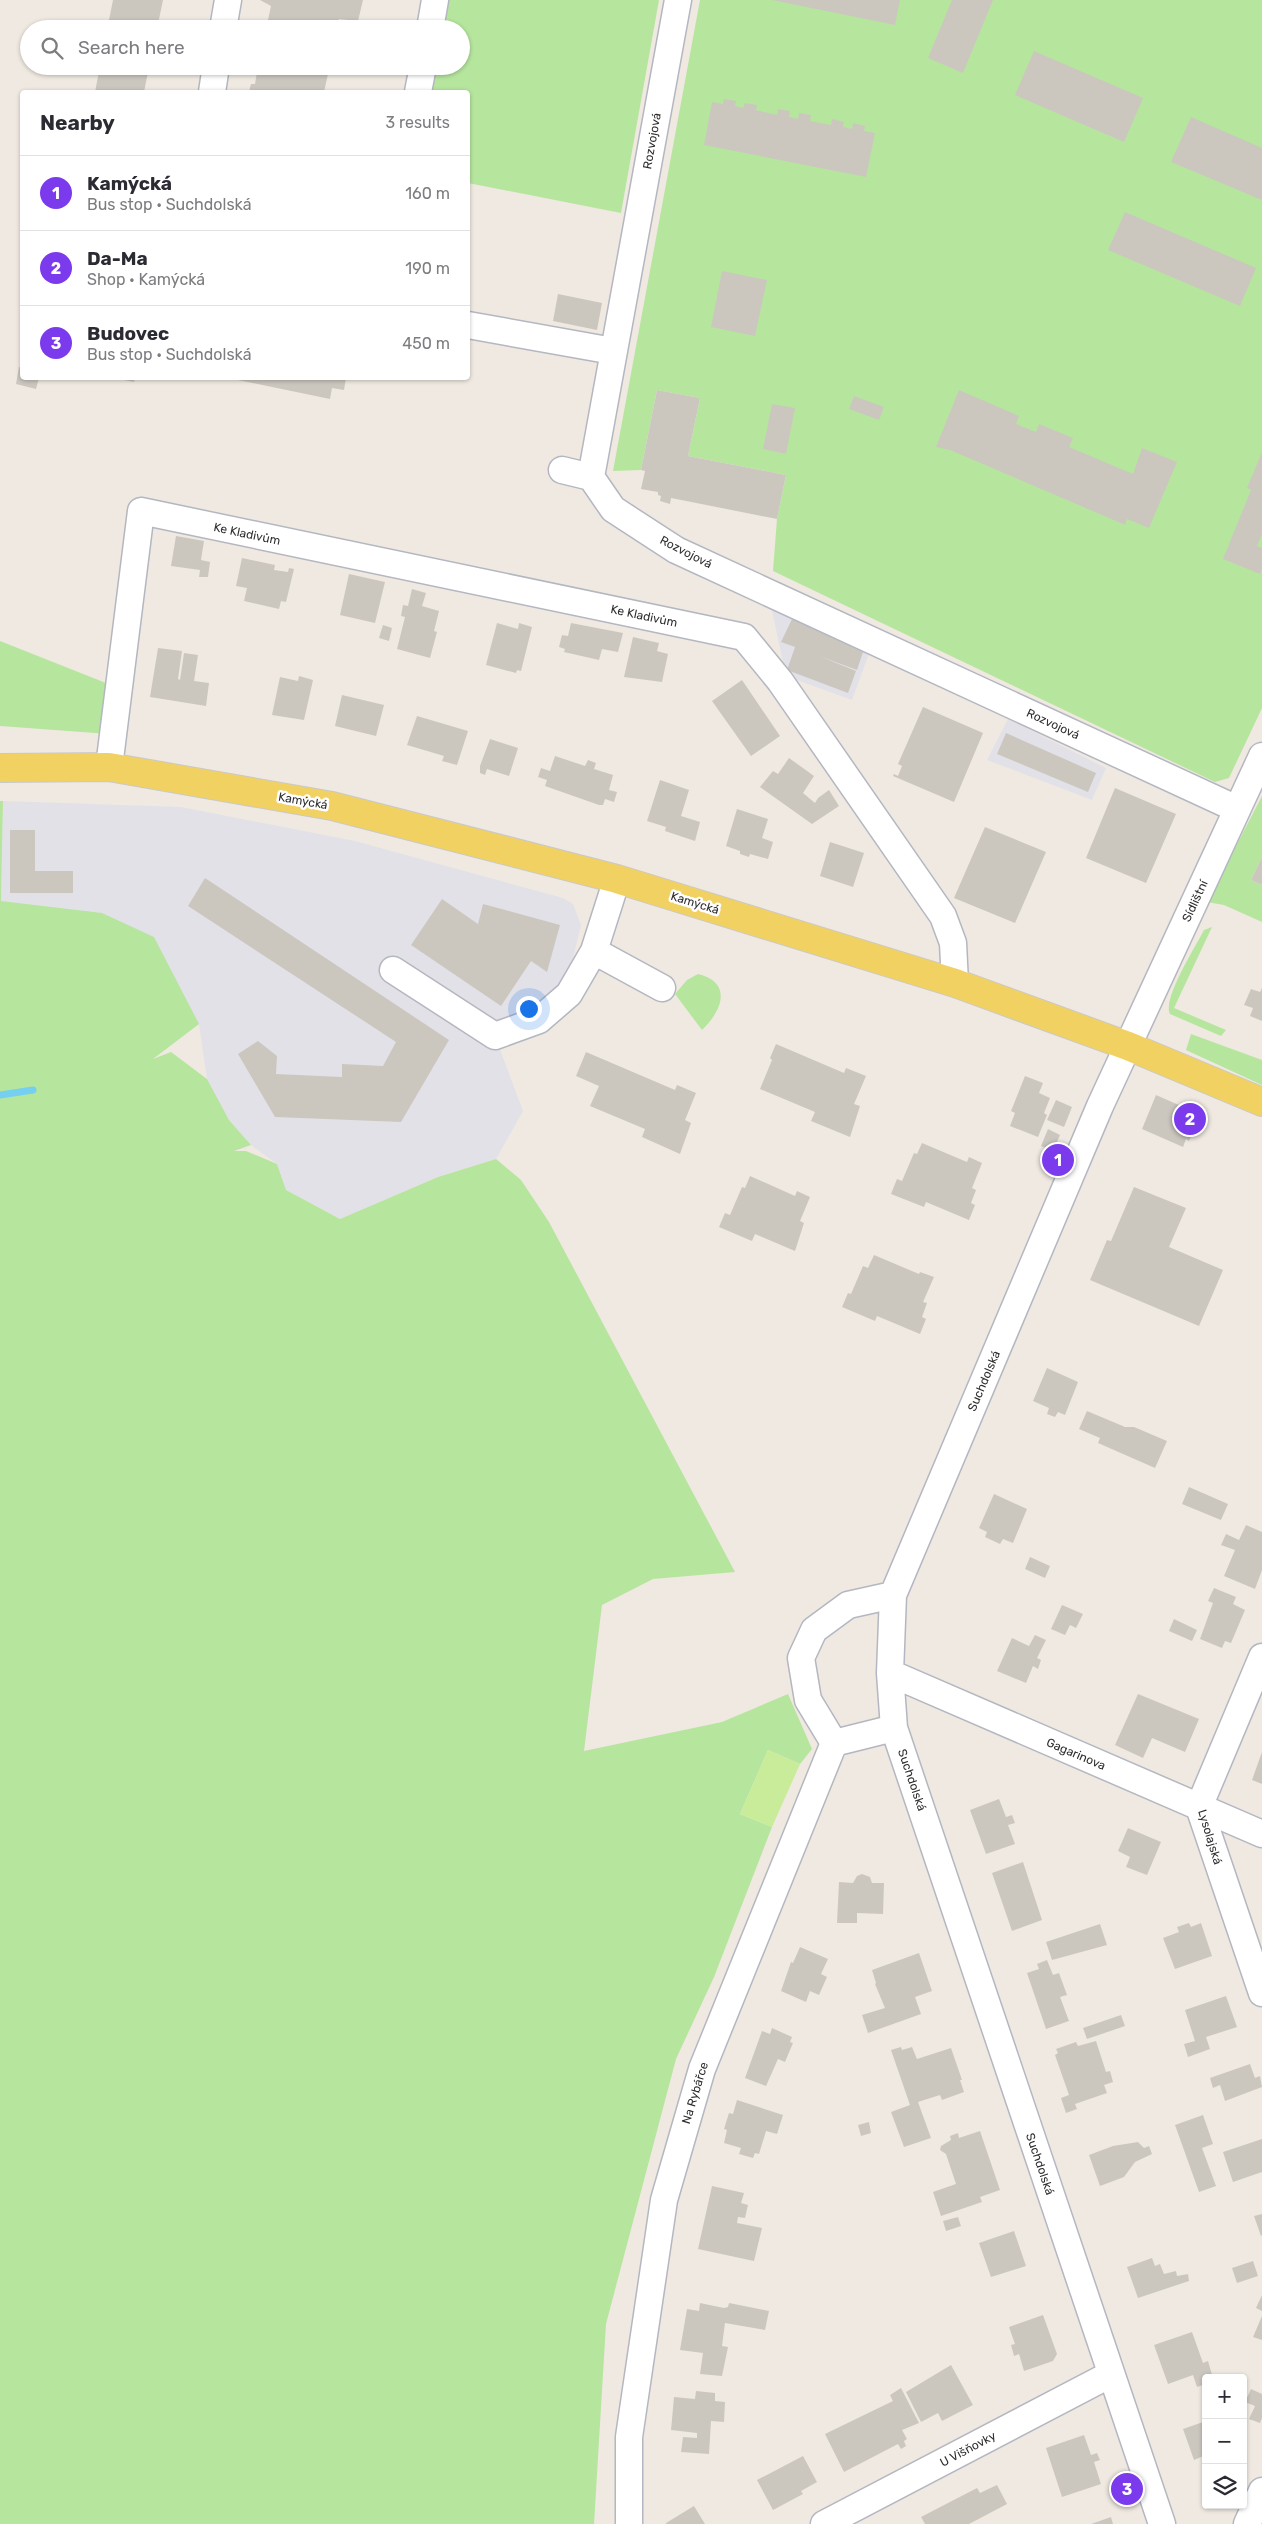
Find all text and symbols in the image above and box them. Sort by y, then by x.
search box [20,20,470,75]
icon: search [38,34,66,62]
text: Search here [78,36,185,59]
text: Nearby [40,110,115,135]
street label: Rozvojová [640,112,664,170]
text: 3 results [385,113,450,132]
text: Kamýcká [87,172,172,195]
text: 1 [52,184,60,203]
text: 160 m [405,184,450,203]
text: Bus stop · Suchdolská [87,195,251,214]
text: Da-Ma [87,247,148,270]
text: 2 [51,259,61,278]
text: 190 m [405,259,450,278]
text: Shop · Kamýcká [87,270,205,289]
text: Budovec [87,322,169,345]
text: 3 [51,334,61,353]
text: 450 m [402,334,450,353]
text: Bus stop · Suchdolská [87,345,251,364]
street label: Ke Kladivům [212,520,282,548]
street label: Rozvojová [658,533,714,571]
street label: Ke Kladivům [609,602,679,630]
street label: Rozvojová [1024,706,1082,742]
street label: Kamýcká [277,790,329,812]
street label: Sídlištní [1179,877,1211,924]
street label: Kamýcká [669,889,721,917]
your location [516,996,542,1022]
pin: 2 [1174,1100,1206,1138]
pin: 1 [1042,1141,1074,1179]
street label: Suchdolská [965,1349,1003,1413]
street label: Gagarinova [1044,1735,1108,1773]
street label: Suchdolská [895,1747,929,1813]
street label: Lysolajská [1195,1808,1225,1866]
street label: Na Rybářce [679,2060,711,2126]
street label: Suchdolská [1023,2131,1057,2197]
map controls [1202,2374,1247,2509]
button: + [1202,2374,1247,2419]
button: − [1202,2419,1247,2464]
street label: U Višňovky [938,2428,999,2470]
button: layers [1202,2464,1247,2509]
pin: 3 [1111,2470,1143,2508]

